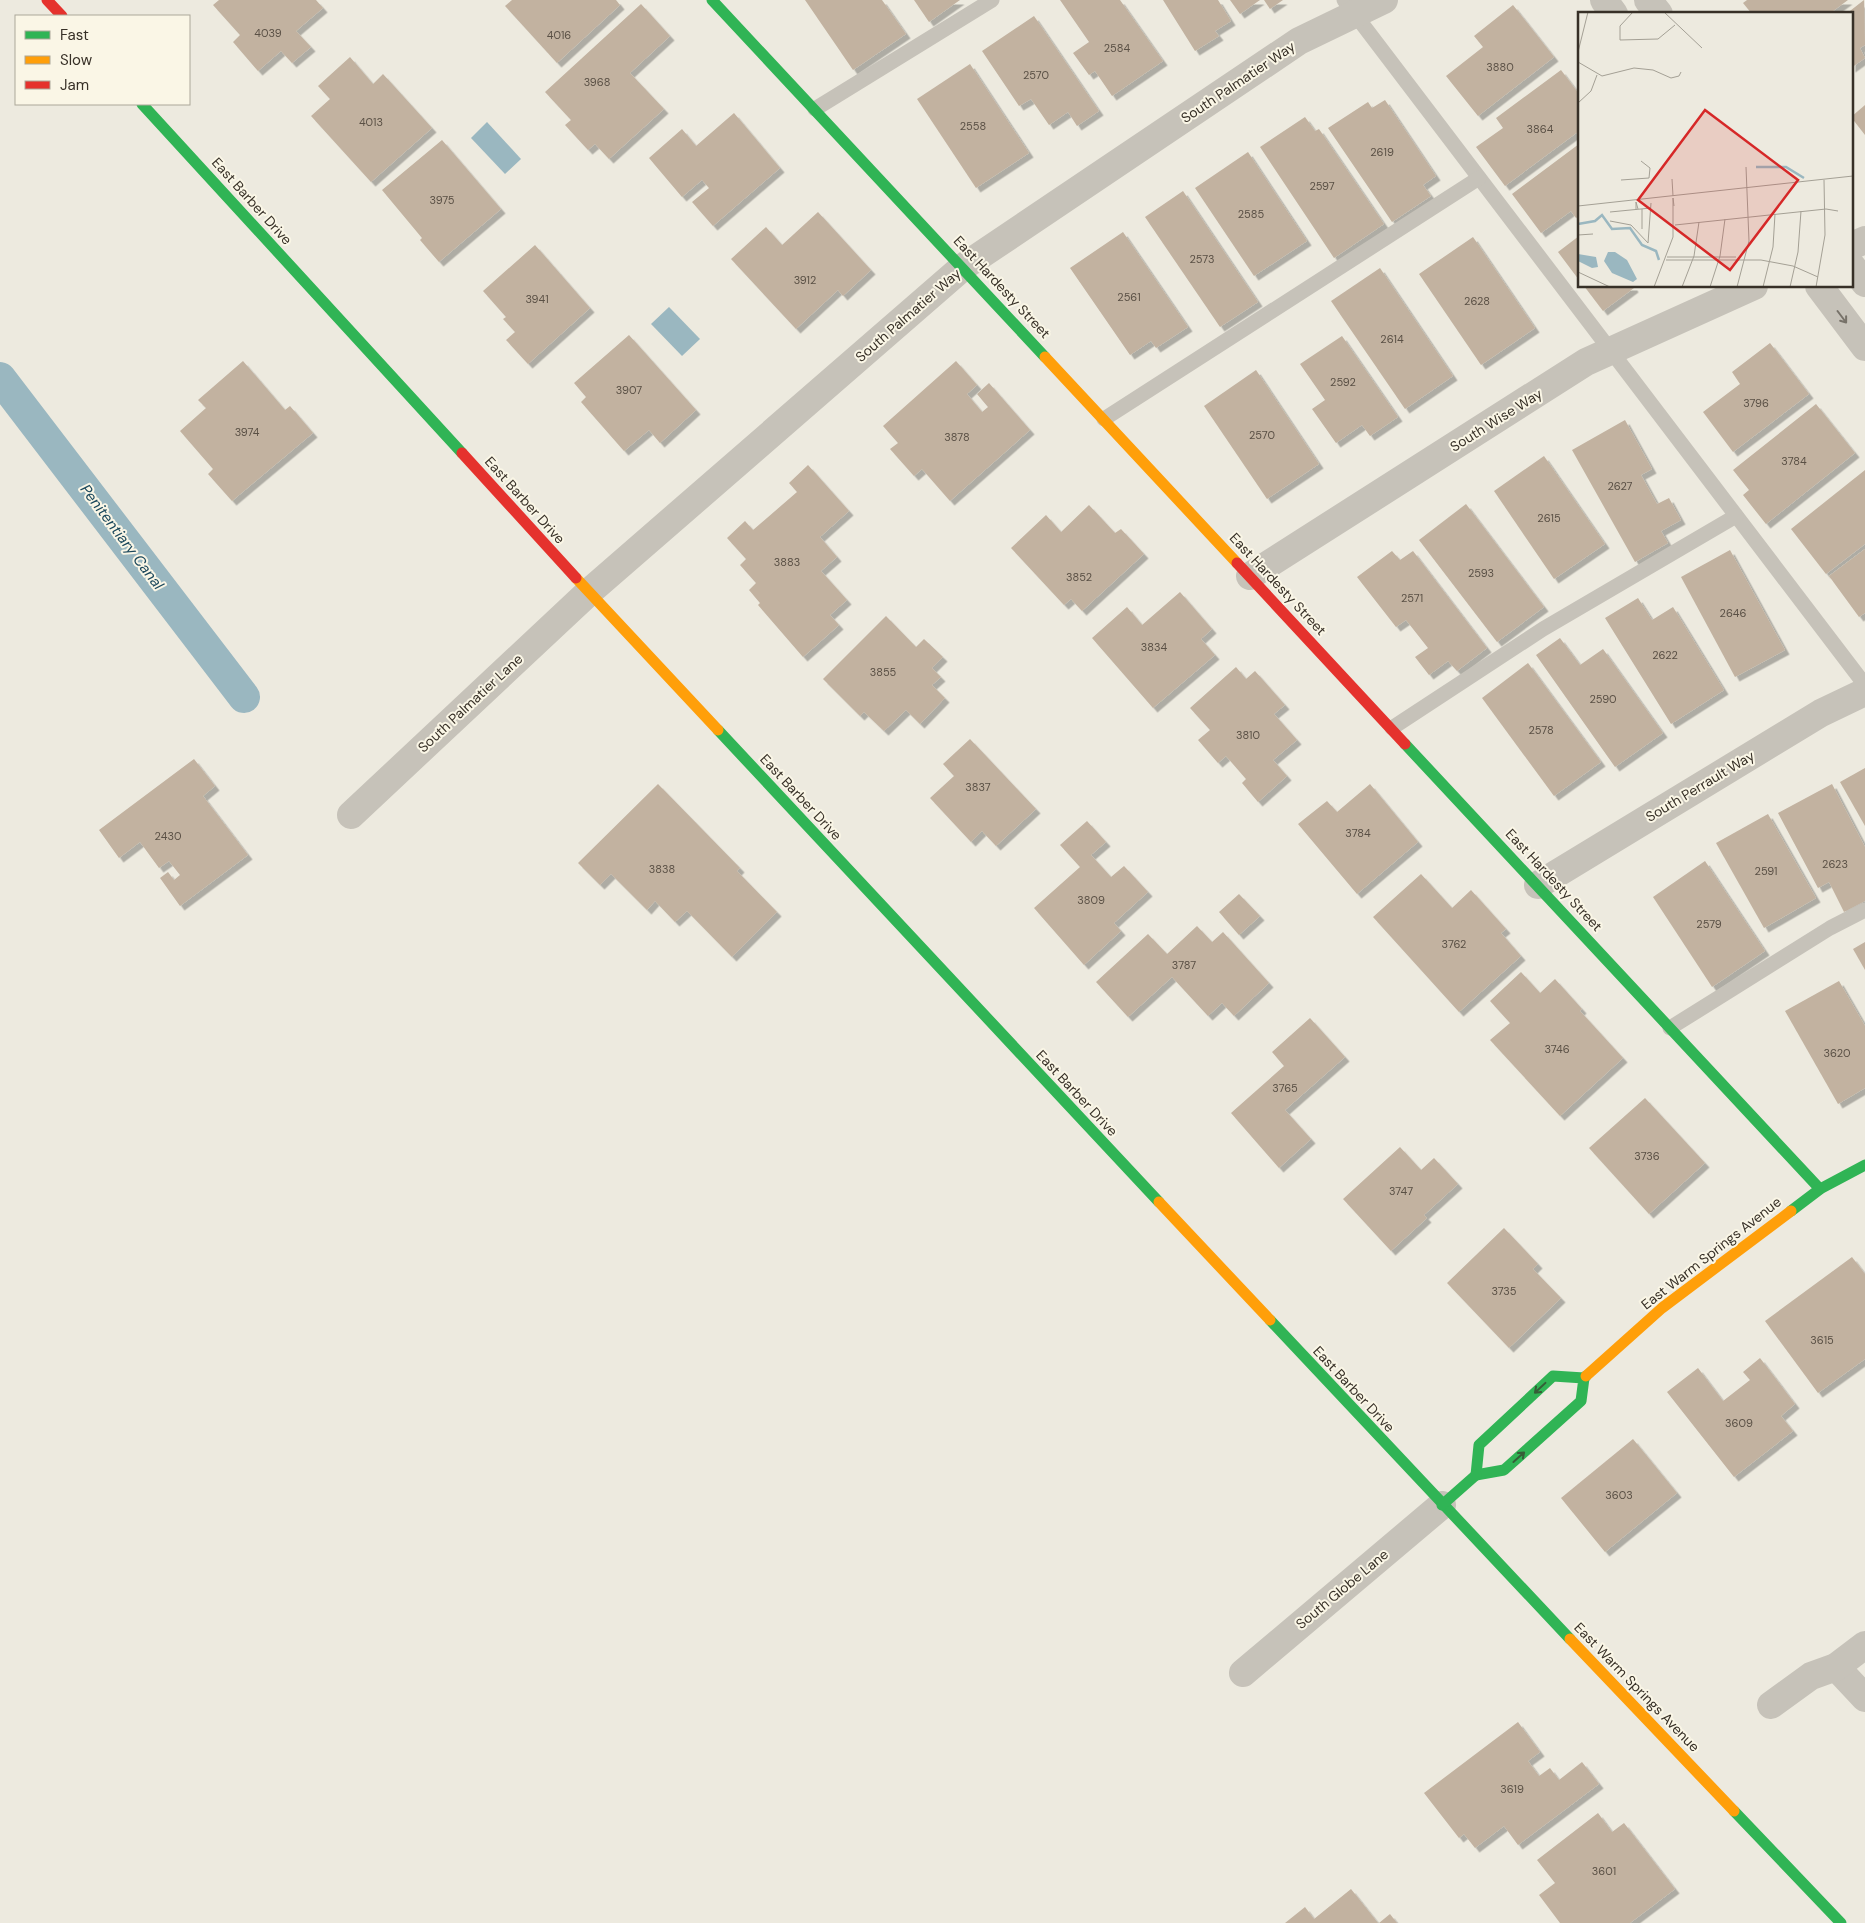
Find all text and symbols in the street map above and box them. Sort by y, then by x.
inset map [1578,12,1852,288]
legend [15,15,190,105]
text: Fast [60,25,89,45]
house number: 4039 [254,26,282,40]
house number: 4016 [547,28,571,42]
street label: South Palmatier Way [1177,37,1299,127]
house number: 2584 [1104,41,1131,55]
text: Slow [60,50,93,70]
house number: 3880 [1486,60,1514,74]
house number: 2570 [1023,68,1049,82]
text: Jam [60,75,89,95]
house number: 3968 [584,75,610,89]
house number: 4013 [359,115,383,129]
house number: 2558 [960,119,986,133]
house number: 3864 [1527,122,1554,136]
house number: 2619 [1370,145,1394,159]
street label: East Barber Drive [208,154,296,248]
house number: 2597 [1309,179,1335,193]
house number: 3975 [429,193,455,207]
house number: 2585 [1238,207,1265,221]
street label: East Hardesty Street [950,232,1054,342]
house number: 2573 [1190,252,1214,266]
street label: South Palmatier Way [852,264,965,366]
house number: 3912 [794,273,816,287]
house number: 2561 [1117,290,1141,304]
house number: 3941 [525,292,549,306]
house number: 2628 [1464,294,1490,308]
one-way arrow [1837,310,1847,324]
house number: 2614 [1380,332,1404,346]
house number: 2592 [1330,375,1356,389]
house number: 3907 [616,383,642,397]
street label: South Wise Way [1447,384,1546,456]
house number: 3796 [1743,396,1769,410]
house number: 3974 [235,425,260,439]
house number: 2570 [1249,428,1275,442]
house number: 3878 [944,430,970,444]
street label: East Barber Drive [481,453,569,547]
house number: 3784 [1781,454,1807,468]
house number: 2627 [1608,479,1633,493]
water label: Penitentiary Canal [76,480,169,594]
house number: 2615 [1537,511,1561,525]
street label: East Hardesty Street [1226,529,1330,639]
house number: 3883 [774,555,800,569]
house number: 2593 [1468,566,1494,580]
house number: 3852 [1066,570,1092,584]
house number: 2571 [1401,591,1423,605]
house number: 2646 [1720,606,1746,620]
house number: 3834 [1141,640,1168,654]
house number: 2622 [1652,648,1678,662]
street label: South Palmatier Lane [414,650,526,756]
house number: 3855 [870,665,897,679]
house number: 2590 [1589,692,1617,706]
house number: 2578 [1528,723,1554,737]
house number: 3810 [1236,728,1260,742]
street label: South Perrault Way [1642,746,1758,826]
street label: East Barber Drive [756,750,846,844]
house number: 3837 [965,780,991,794]
street label: East Hardesty Street [1502,825,1606,935]
house number: 3784 [1345,826,1371,840]
house number: 2430 [155,829,181,843]
house number: 2623 [1822,857,1848,871]
house number: 3838 [649,862,675,876]
house number: 2591 [1755,864,1777,878]
house number: 3809 [1077,893,1105,907]
house number: 2579 [1696,917,1722,931]
house number: 3762 [1442,937,1466,951]
house number: 3787 [1172,958,1196,972]
house number: 3746 [1544,1042,1570,1056]
street label: East Barber Drive [1032,1046,1122,1140]
house number: 3620 [1824,1046,1850,1060]
house number: 3765 [1272,1081,1298,1095]
house number: 3736 [1634,1149,1660,1163]
house number: 3747 [1389,1184,1413,1198]
street label: East Warm Springs Avenue [1637,1193,1785,1313]
house number: 3735 [1491,1284,1517,1298]
house number: 3615 [1810,1333,1834,1347]
street label: East Barber Drive [1309,1342,1399,1436]
one-way arrow [1534,1382,1547,1394]
house number: 3609 [1725,1416,1753,1430]
one-way arrow [1512,1451,1525,1463]
house number: 3603 [1605,1488,1633,1502]
street label: South Globe Lane [1292,1545,1392,1633]
street label: East Warm Springs Avenue [1570,1619,1704,1755]
house number: 3619 [1500,1782,1524,1796]
house number: 3601 [1592,1864,1616,1878]

